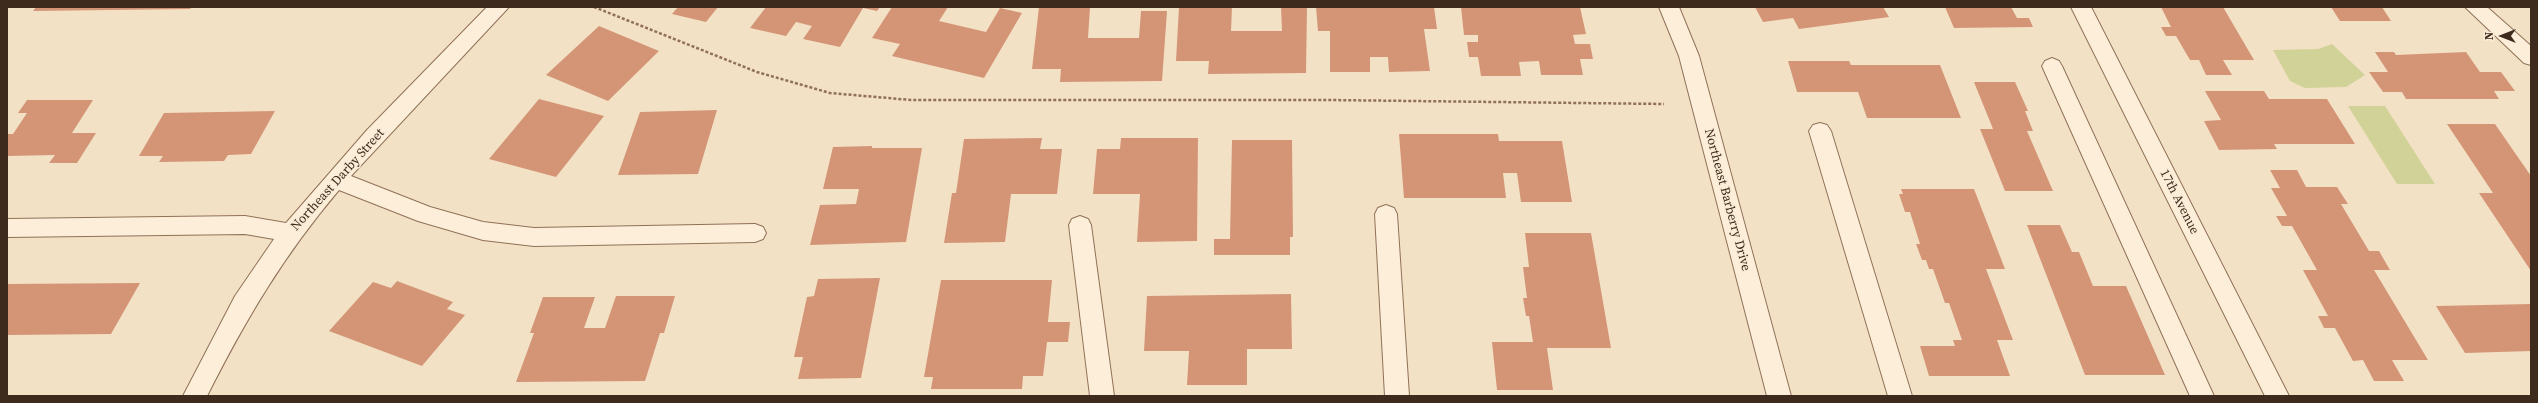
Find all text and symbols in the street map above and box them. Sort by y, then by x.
north arrow [2482,16,2522,56]
text: N [2482,32,2497,40]
street label: Northeast Darby Street [288,126,388,234]
street label: Northeast Barberry Drive [1700,127,1754,273]
street label: 17th Avenue [2156,167,2202,237]

